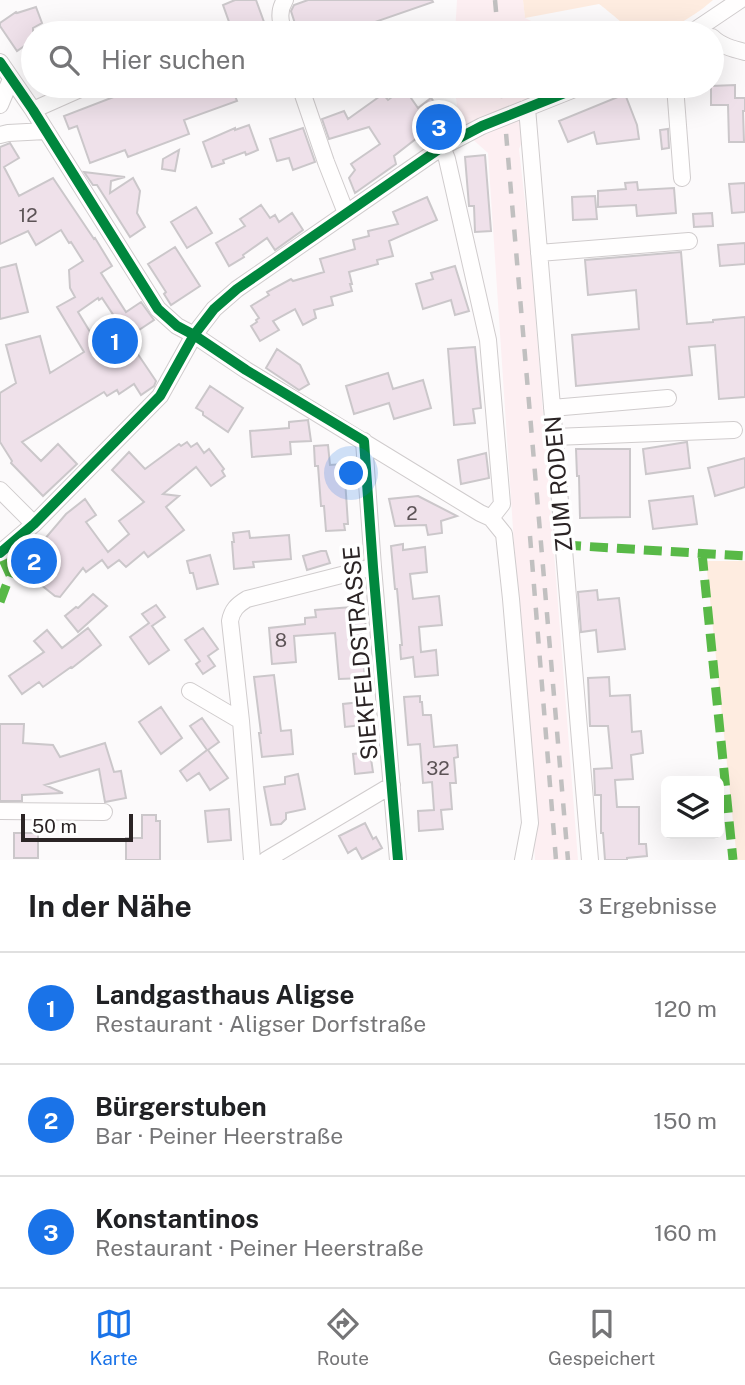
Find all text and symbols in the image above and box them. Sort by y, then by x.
search box [21,21,724,98]
icon: search [45,41,83,79]
text: Hier suchen [101,44,246,75]
pin: 3 [416,101,462,153]
house number: 12 [18,204,38,226]
pin: 1 [92,315,138,367]
street label: ZUM RODEN [539,415,577,553]
your location [334,456,368,490]
house number: 2 [406,502,418,524]
pin: 2 [11,535,57,587]
street label: SIEKFELDSTRASSE [337,545,383,761]
house number: 8 [275,629,287,651]
house number: 32 [426,757,450,779]
map controls [661,776,724,839]
button: layers [661,776,724,839]
scale bar [21,811,133,843]
text: 50 m [32,815,77,837]
text: In der Nähe [28,888,192,924]
text: 3 Ergebnisse [578,892,717,919]
text: Landgasthaus Aligse [95,979,355,1010]
text: 1 [46,995,56,1022]
text: 120 m [654,995,717,1022]
text: Restaurant · Aligser Dorfstraße [95,1010,426,1037]
text: Bürgerstuben [95,1091,267,1122]
text: 2 [44,1107,58,1134]
text: 150 m [653,1107,717,1134]
text: Bar · Peiner Heerstraße [95,1122,343,1149]
text: Konstantinos [95,1203,259,1234]
text: 3 [43,1219,59,1246]
text: 160 m [654,1219,717,1246]
text: Restaurant · Peiner Heerstraße [95,1234,424,1261]
tab: Karte [89,1305,138,1369]
tab: Route [317,1305,369,1369]
tab: Gespeichert [548,1305,655,1369]

